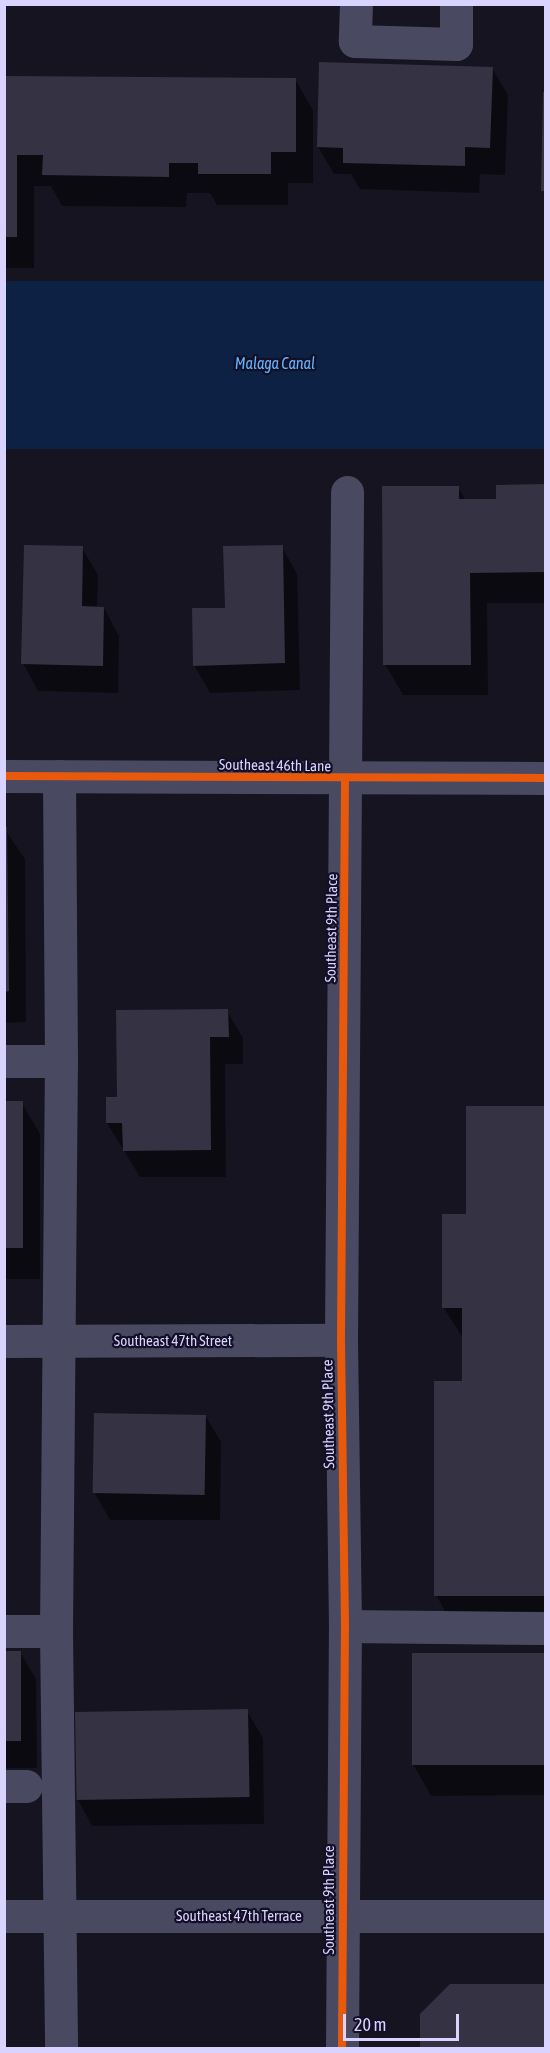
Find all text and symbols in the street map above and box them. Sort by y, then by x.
water label: Malaga Canal [235,353,315,373]
street label: Southeast 46th Lane [219,755,331,775]
street label: Southeast 9th Place [321,873,341,983]
street label: Southeast 47th Street [114,1332,232,1350]
street label: Southeast 9th Place [318,1359,338,1469]
street label: Southeast 9th Place [320,1845,338,1955]
street label: Southeast 47th Terrace [176,1907,302,1925]
scale bar [346,2002,462,2040]
text: 20 m [354,2014,386,2035]

